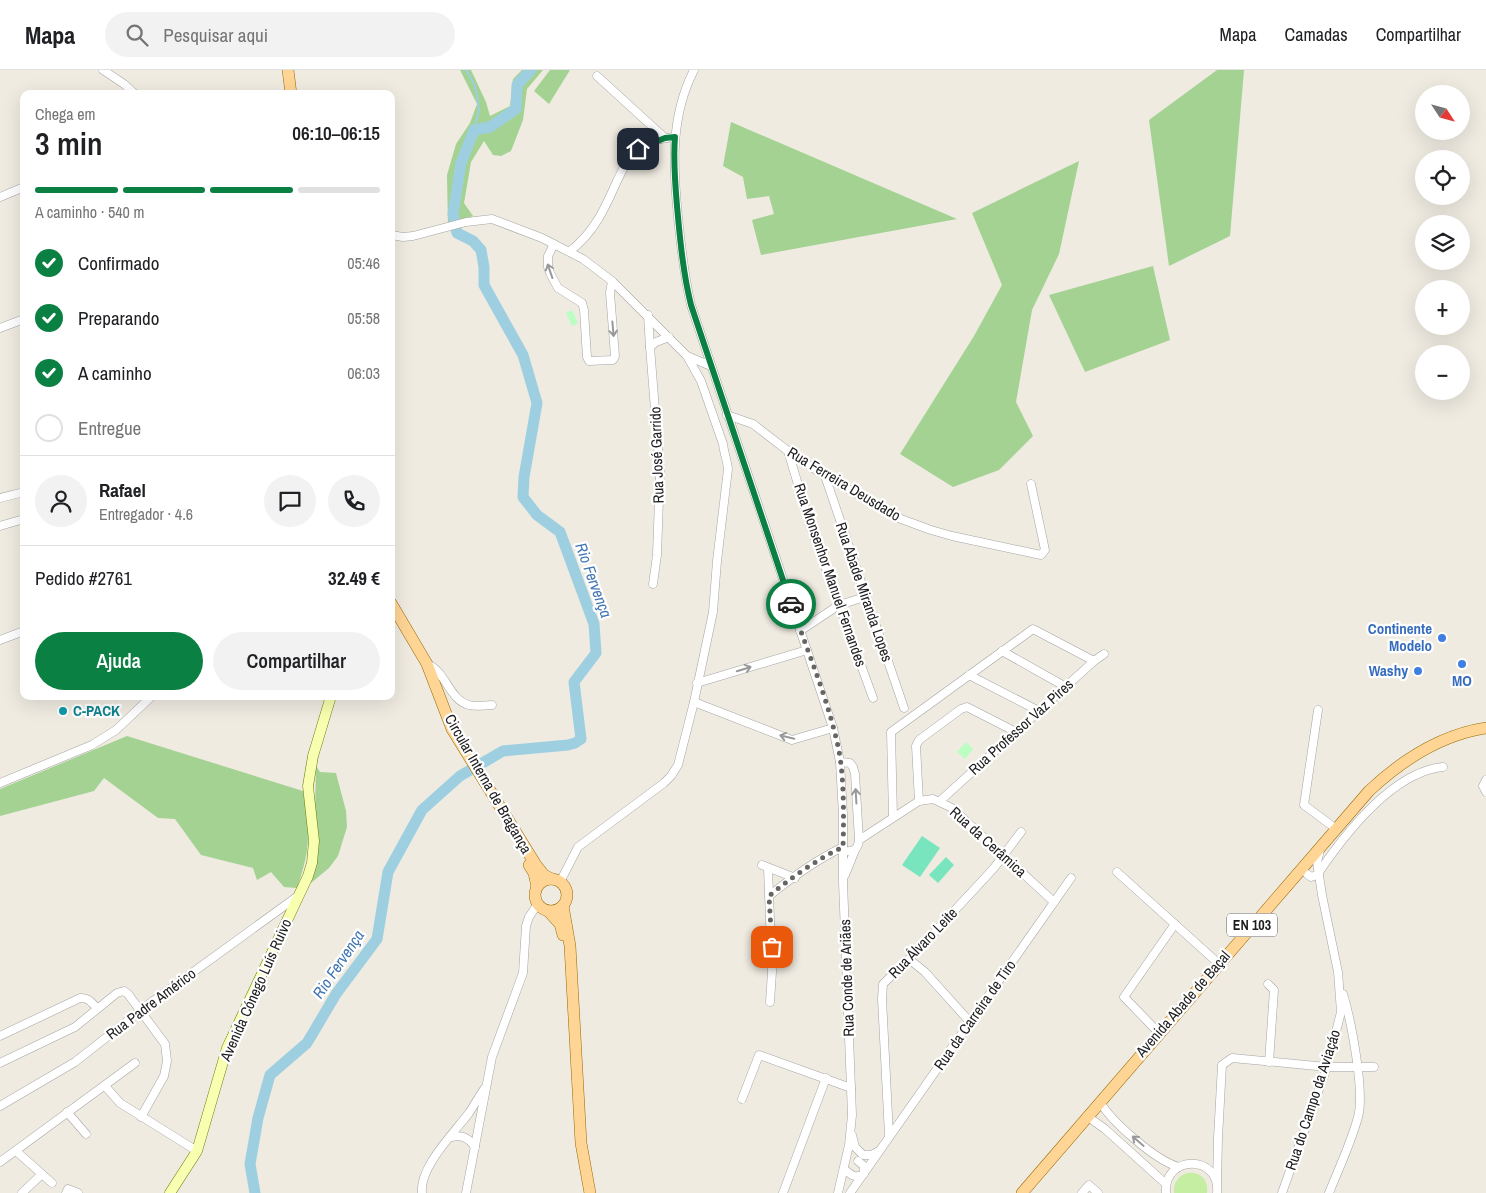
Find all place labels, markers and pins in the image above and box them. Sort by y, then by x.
pin [617,128,659,170]
place label: Continente Modelo [1368,618,1432,656]
marker: Continente Modelo [1436,632,1448,644]
marker: MO [1456,658,1468,670]
place label: Washy [1369,660,1408,681]
marker: Washy [1412,665,1424,677]
place label: MO [1452,670,1472,691]
place label: C-PACK [73,700,120,721]
marker: C-PACK [57,705,69,717]
pin [751,926,793,968]

